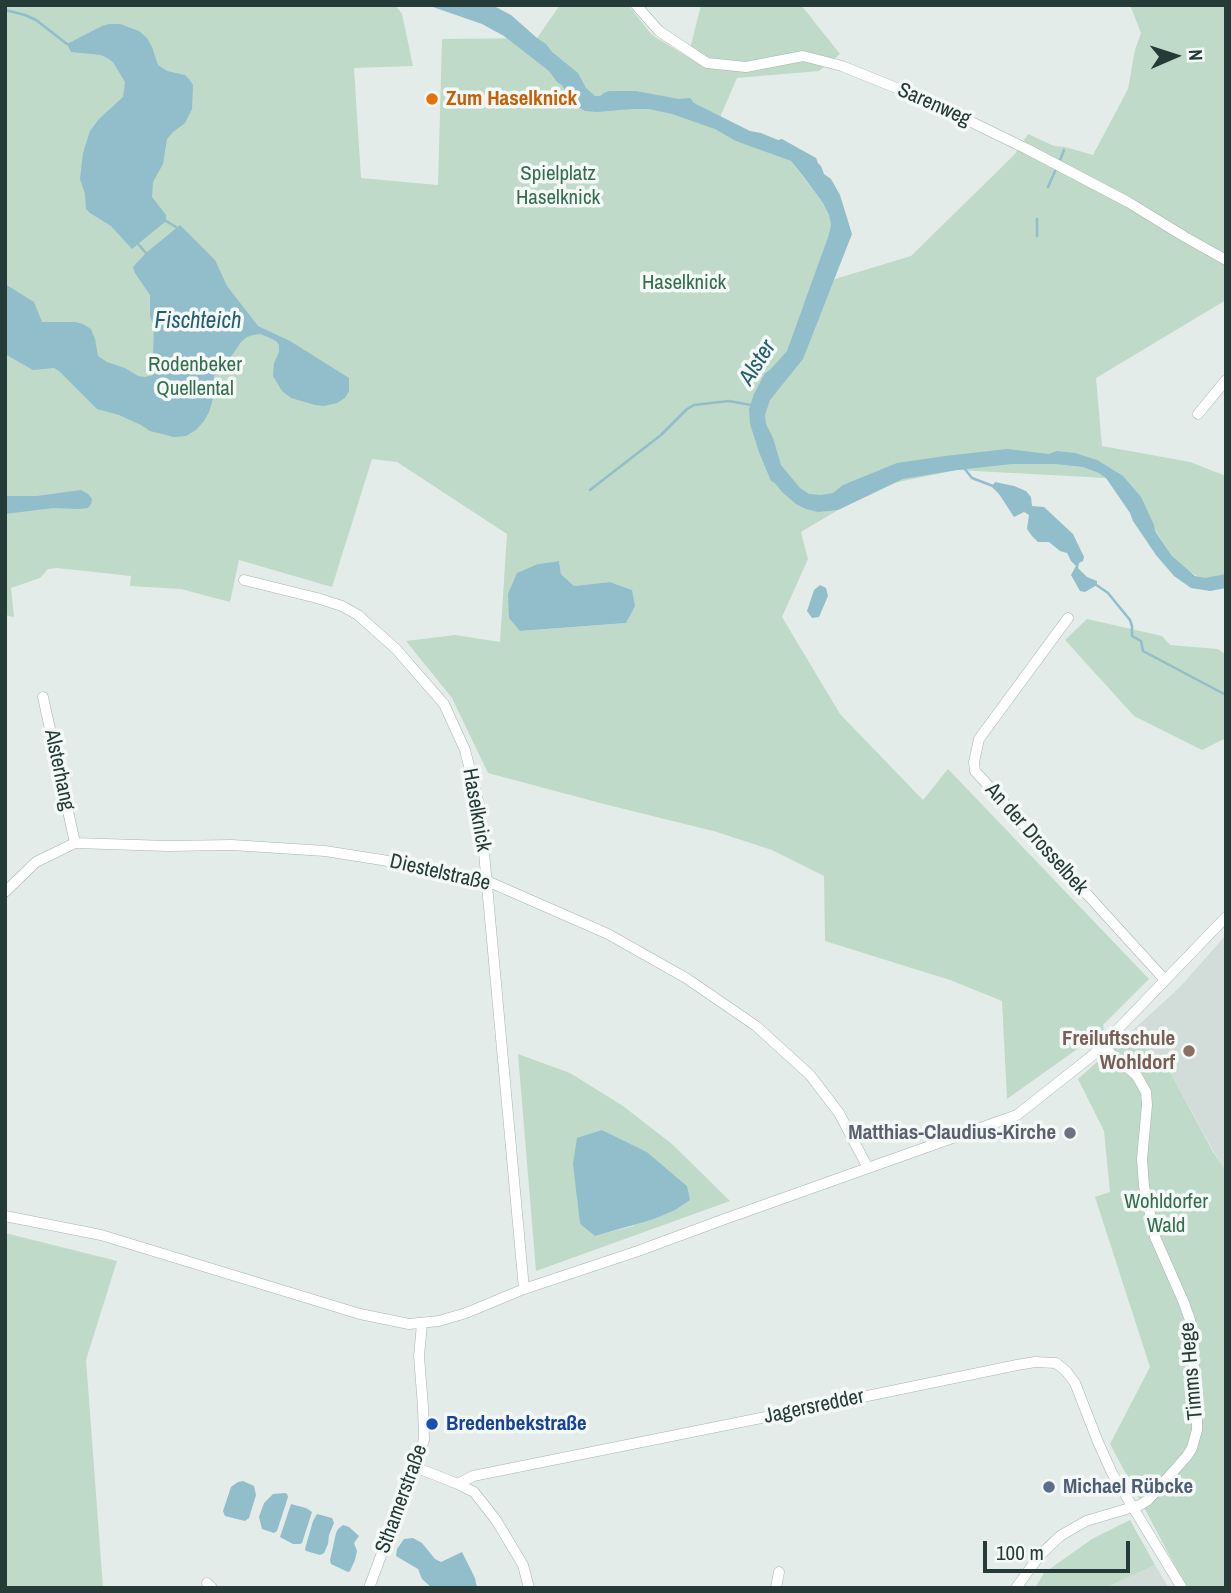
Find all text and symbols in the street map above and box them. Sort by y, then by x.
north arrow [1140,21,1210,91]
text: N [1183,49,1209,61]
street label: Sarenweg [893,78,975,132]
place label: Zum Haselknick [446,86,577,112]
marker: Zum Haselknick [424,91,440,107]
park label: Spielplatz Haselknick [516,161,600,211]
park label: Haselknick [642,270,726,296]
water label: Fischteich [154,308,242,336]
water label: Alster [734,335,782,391]
park label: Rodenbeker Quellental [148,352,242,402]
street label: Alsterhang [38,727,80,813]
street label: Haselknick [456,766,496,854]
street label: An der Drosselbek [979,778,1093,900]
street label: Diestelstraße [387,849,493,897]
place label: Freiluftschule Wohldorf [1062,1026,1175,1076]
marker: Freiluftschule Wohldorf [1181,1043,1197,1059]
place label: Matthias-Claudius-Kirche [848,1120,1056,1146]
marker: Matthias-Claudius-Kirche [1062,1125,1078,1141]
park label: Wohldorfer Wald [1124,1189,1208,1239]
street label: Timms Hege [1175,1321,1209,1421]
street label: Jagersredder [762,1384,866,1430]
place label: Bredenbekstraße [446,1411,587,1437]
marker: Bredenbekstraße [424,1416,440,1432]
street label: Sthamerstraße [371,1441,433,1557]
place label: Michael Rübcke [1063,1474,1193,1500]
marker: Michael Rübcke [1041,1479,1057,1495]
scale bar [986,1526,1133,1570]
text: 100 m [996,1538,1044,1567]

